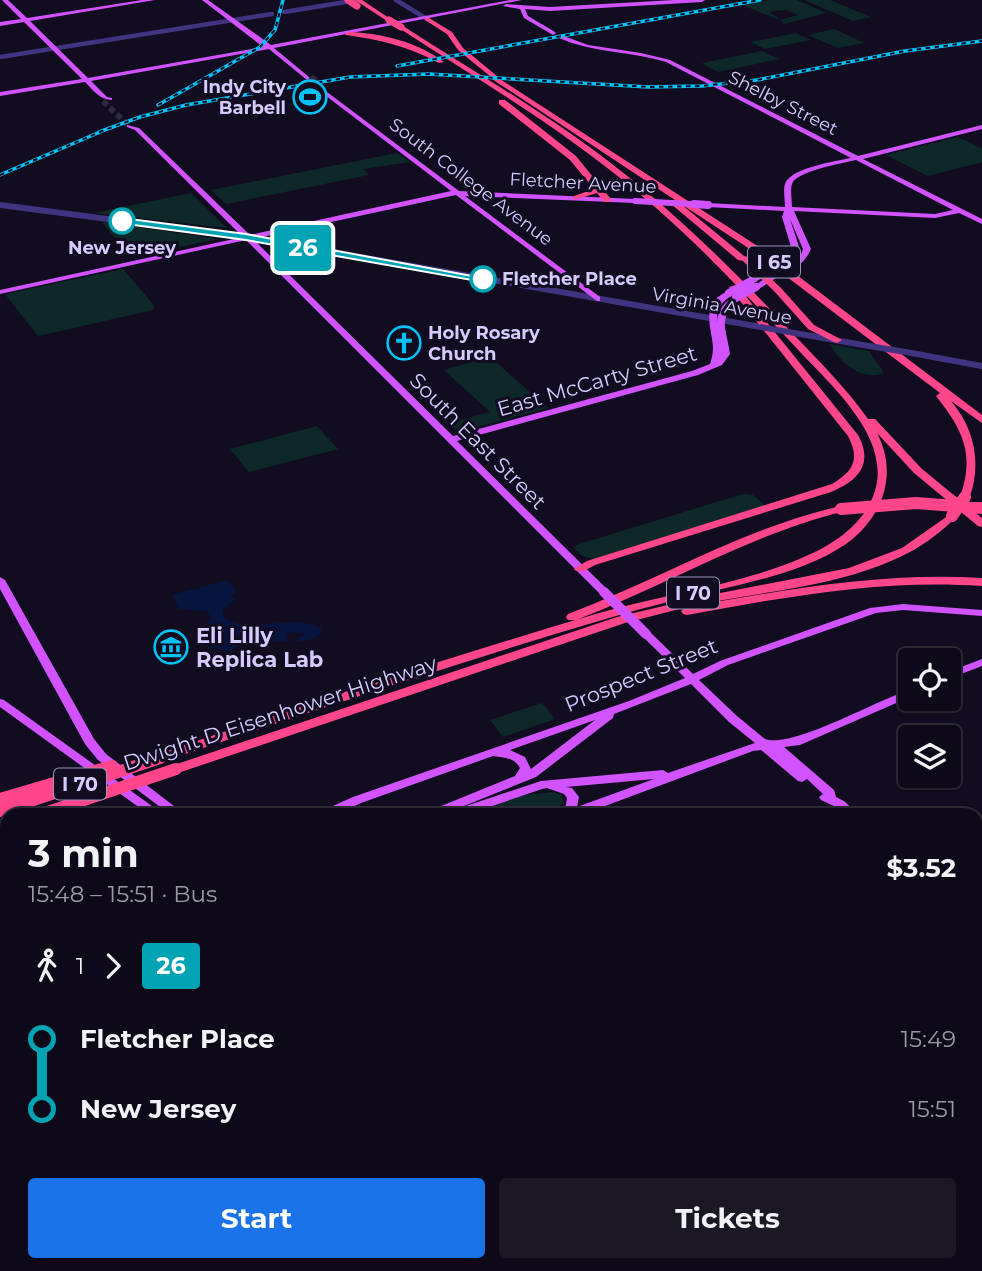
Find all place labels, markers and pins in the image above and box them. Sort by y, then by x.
place label: Indy City Barbell [203,76,286,119]
sports icon: Indy City Barbell [291,78,329,116]
marker: New Jersey [109,208,135,234]
place label: New Jersey [68,237,176,259]
marker: Fletcher Place [470,266,496,292]
place label: Fletcher Place [502,268,637,290]
place label: Holy Rosary Church [428,322,540,365]
church icon: Holy Rosary Church [385,324,423,362]
place label: Eli Lilly Replica Lab [196,623,323,672]
museum icon: Eli Lilly Replica Lab [152,628,190,666]

